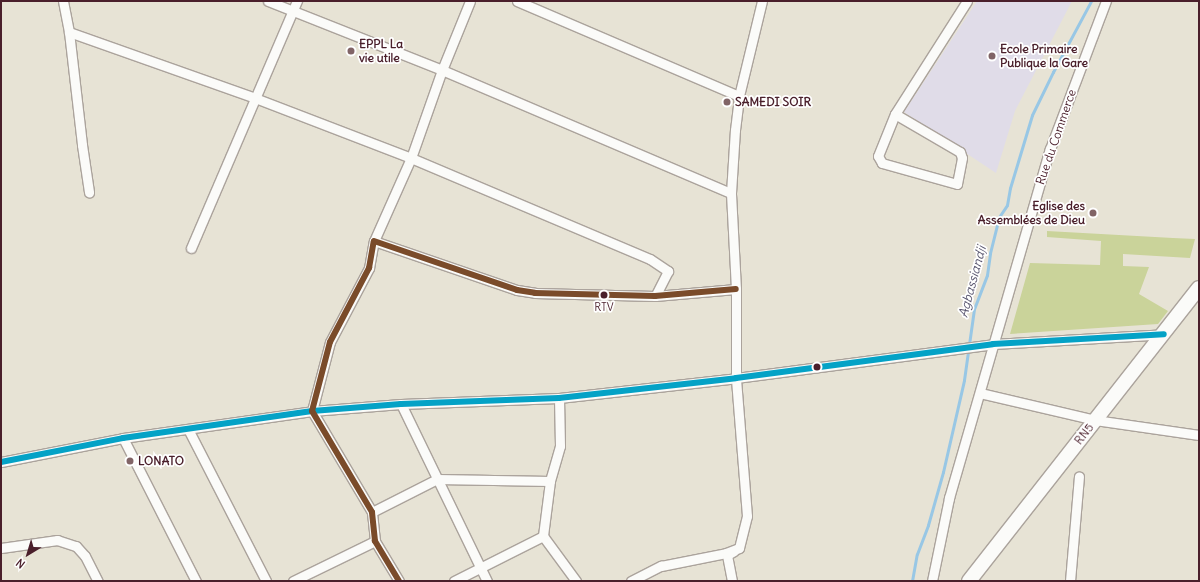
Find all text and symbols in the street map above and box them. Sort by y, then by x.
place label: EPPL La vie utile [359,37,403,65]
place label: Ecole Primaire Publique la Gare [1000,42,1088,70]
marker: EPPL La vie utile [346,46,356,56]
marker: Ecole Primaire Publique la Gare [987,51,997,61]
street label: Rue du Commerce [1033,87,1079,187]
place label: SAMEDI SOIR [735,95,811,109]
marker: SAMEDI SOIR [722,97,732,107]
place label: Eglise des Assemblées de Dieu [978,199,1085,227]
marker: Eglise des Assemblées de Dieu [1088,208,1098,218]
water label: Agbassiandji [956,245,990,319]
marker: RTV [599,290,609,300]
place label: RTV [594,300,614,314]
unlabelled marker [812,362,822,372]
street label: RN5 [1071,421,1097,447]
place label: LONATO [138,454,184,468]
marker: LONATO [125,456,135,466]
north arrow [8,534,48,574]
text: N [13,556,28,571]

